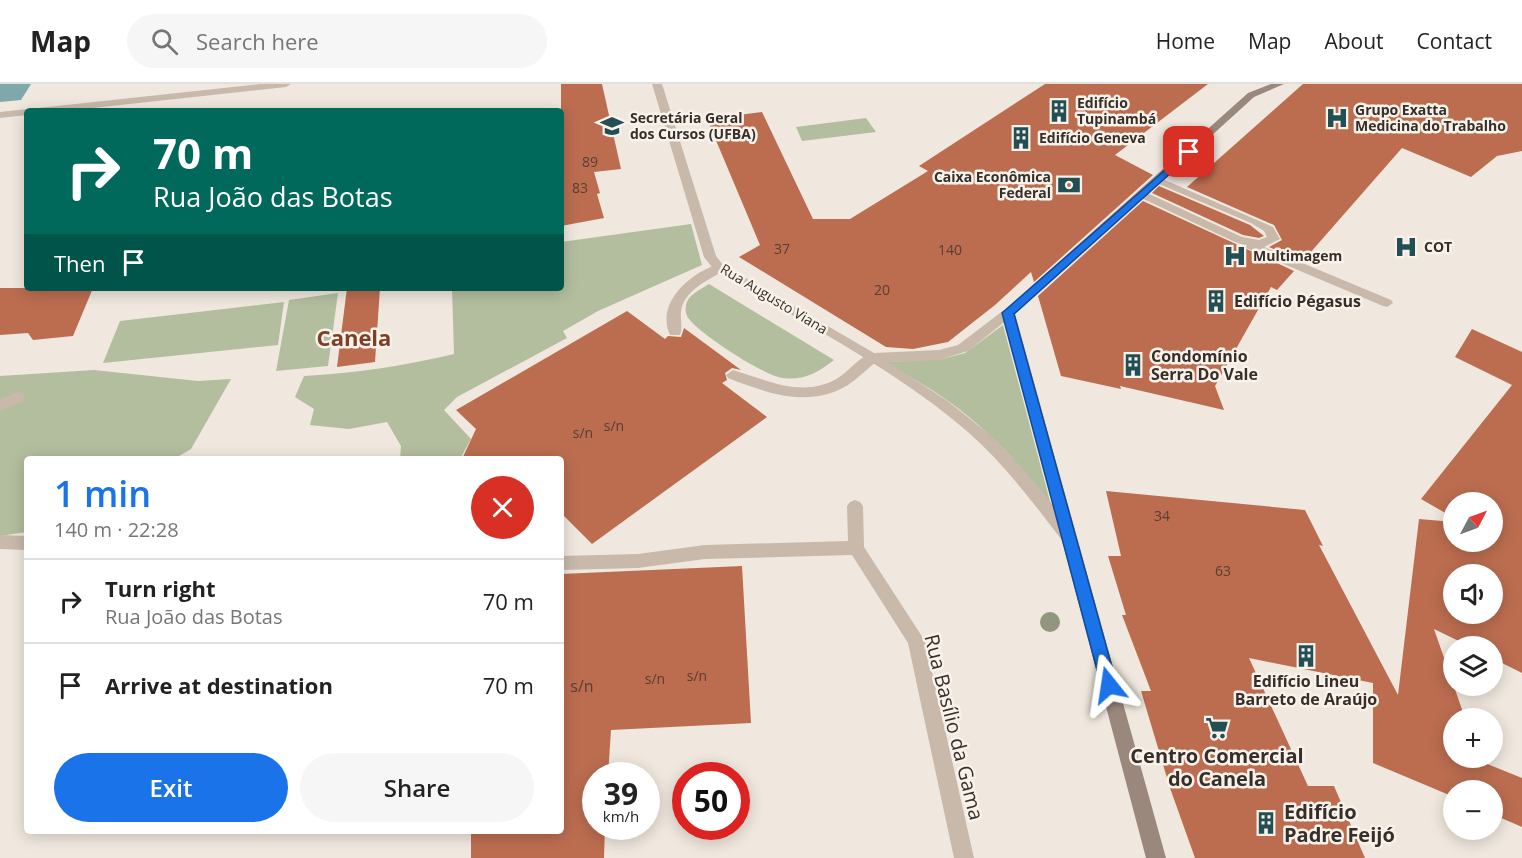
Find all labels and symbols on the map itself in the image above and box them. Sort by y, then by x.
place label: Edifício Tupinambá [1077,93,1156,128]
building icon: Edifício Tupinambá [1046,98,1072,124]
place label: Grupo Exatta Medicina do Trabalho [1355,100,1506,135]
hospital icon: Grupo Exatta Medicina do Trabalho [1324,105,1350,131]
place label: Secretária Geral dos Cursos (UFBA) [630,108,756,143]
school or university icon: Secretária Geral dos Cursos (UFBA) [599,113,625,139]
building icon: Edifício Geneva [1008,125,1034,151]
pin [1163,126,1214,177]
place label: Edifício Geneva [1039,128,1146,147]
house number: 89 [582,152,598,171]
place label: Caixa Econômica Federal [934,167,1051,202]
bank icon: Caixa Econômica Federal [1056,172,1082,198]
house number: 83 [572,178,588,197]
hospital icon: COT [1393,234,1419,260]
place label: COT [1424,237,1452,256]
house number: 37 [774,239,790,258]
house number: 140 [938,240,962,259]
hospital icon: Multimagem [1222,243,1248,269]
place label: Multimagem [1253,246,1342,265]
street label: Rua Augusto Viana [717,259,831,338]
house number: 20 [874,280,890,299]
building icon: Edifício Pégasus [1203,288,1229,314]
place label: Edifício Pégasus [1234,290,1361,312]
district label: Canela [317,322,391,352]
place label: Condomínio Serra Do Vale [1151,345,1258,385]
building icon: Condomínio Serra Do Vale [1120,352,1146,378]
house number: s/n [604,416,624,435]
house number: s/n [573,423,593,442]
north arrow [1443,492,1503,552]
house number: 34 [1154,506,1170,525]
house number: 63 [1215,561,1231,580]
street label: Rua Basílio da Gama [918,631,991,823]
building icon: Edifício Lineu Barreto de Araújo [1293,643,1319,669]
position arrow [1077,653,1141,717]
house number: s/n [687,666,707,685]
house number: s/n [645,669,665,688]
place label: Edifício Lineu Barreto de Araújo [1235,670,1377,710]
house number: s/n [570,675,594,697]
supermarket icon: Centro Comercial do Canela [1204,715,1230,741]
place label: Centro Comercial do Canela [1130,742,1304,792]
speed limit sign: 50 [672,762,750,840]
place label: Edifício Padre Feijó [1284,798,1395,848]
building icon: Edifício Padre Feijó [1253,810,1279,836]

